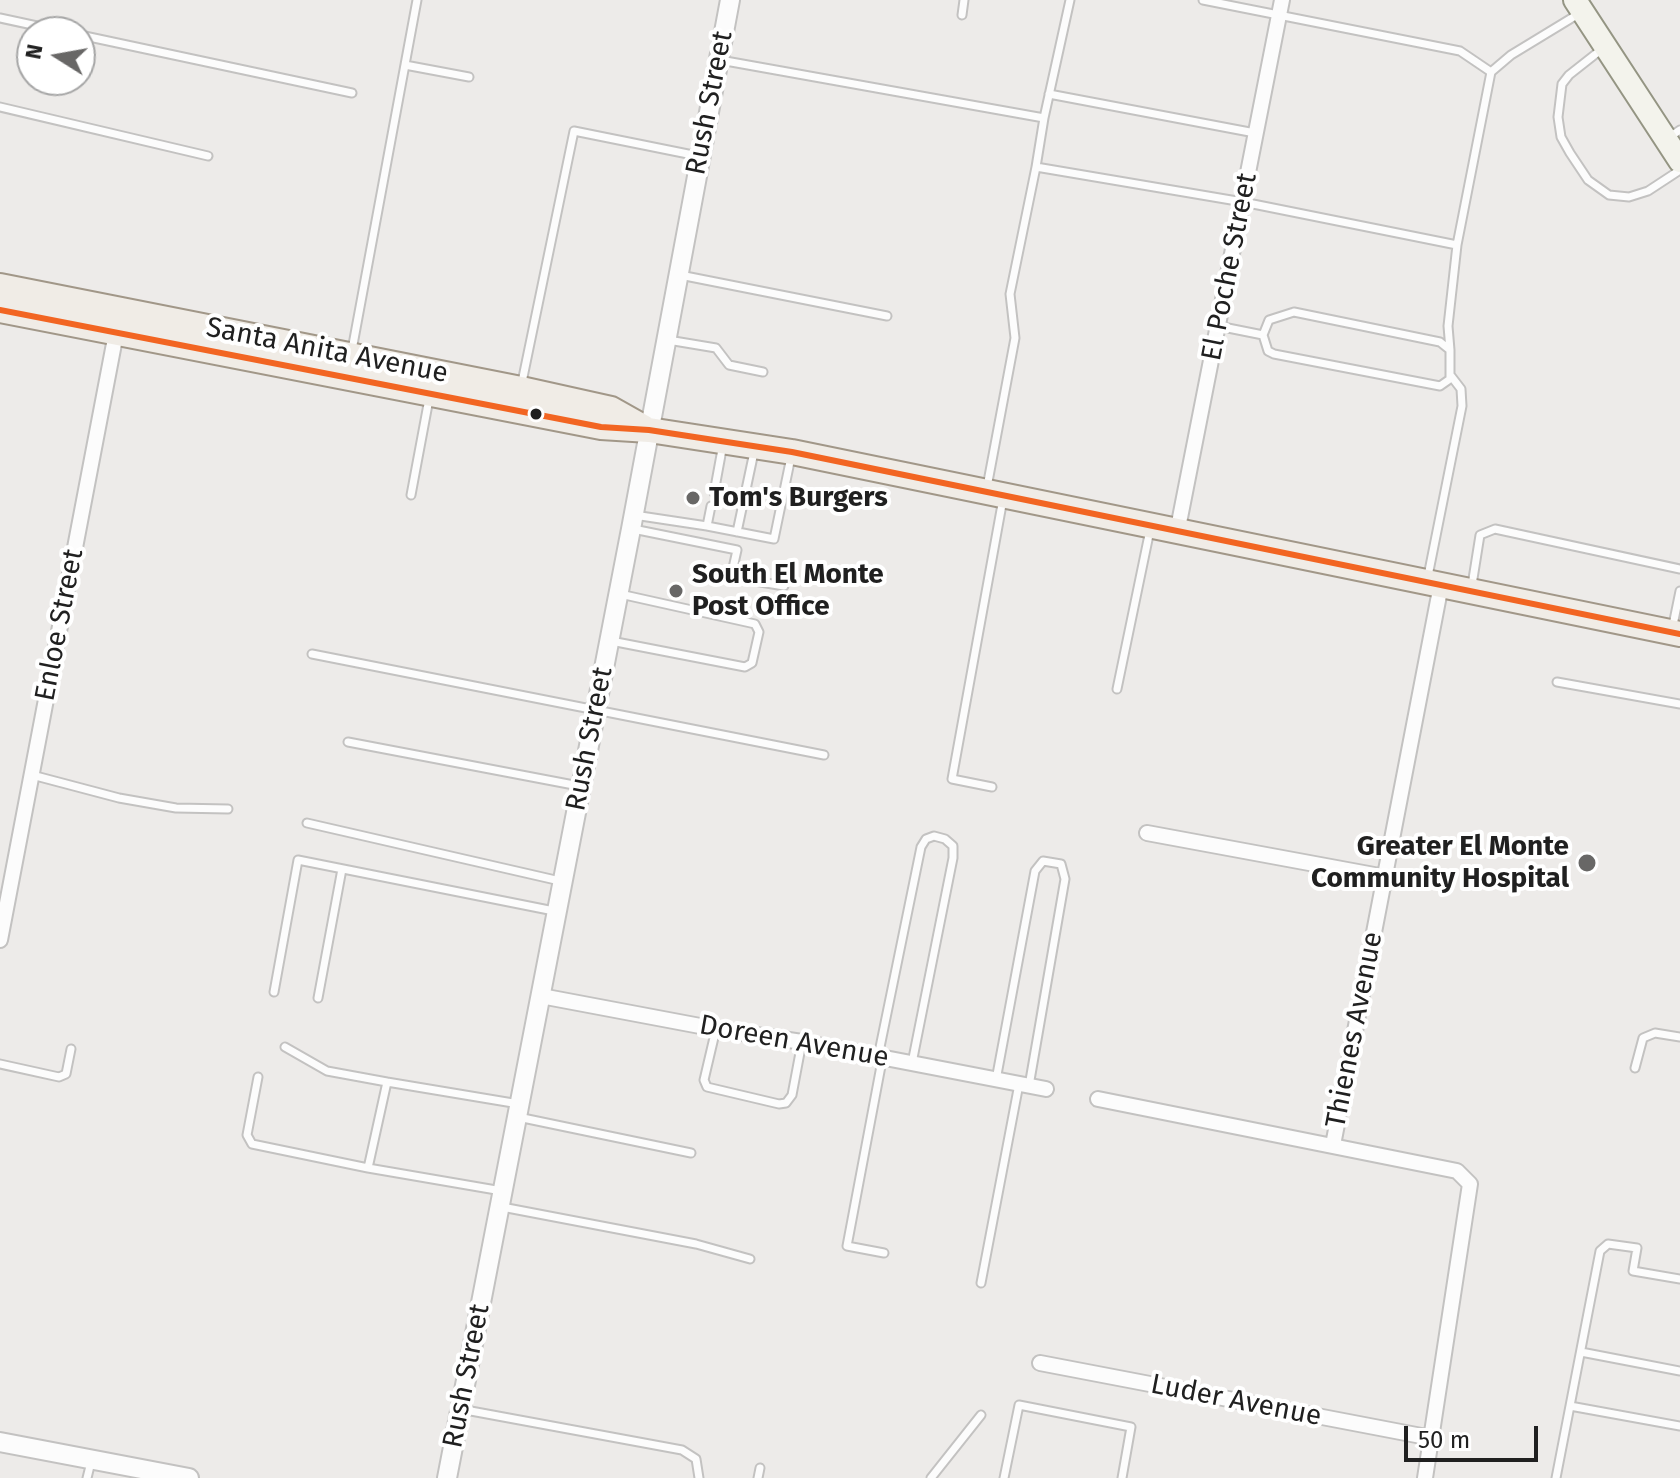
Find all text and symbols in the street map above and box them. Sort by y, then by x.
north arrow [16,16,96,96]
street label: Rush Street [680,28,740,178]
text: N [19,42,49,61]
street label: El Poche Street [1195,170,1265,364]
street label: Santa Anita Avenue [203,311,451,391]
unlabelled marker [528,406,544,422]
place label: Tom's Burgers [709,481,888,515]
marker: Tom's Burgers [684,489,702,507]
street label: Enloe Street [29,546,91,704]
place label: South El Monte Post Office [692,558,884,624]
marker: South El Monte Post Office [667,582,685,600]
street label: Rush Street [560,664,620,814]
place label: Greater El Monte Community Hospital [1311,830,1569,896]
marker: Greater El Monte Community Hospital [1576,852,1598,874]
street label: Thienes Avenue [1320,929,1390,1131]
street label: Doreen Avenue [697,1009,891,1075]
street label: Rush Street [437,1301,497,1451]
street label: Luder Avenue [1148,1368,1324,1434]
scale bar [1408,1410,1542,1460]
text: 50 m [1418,1426,1470,1454]

